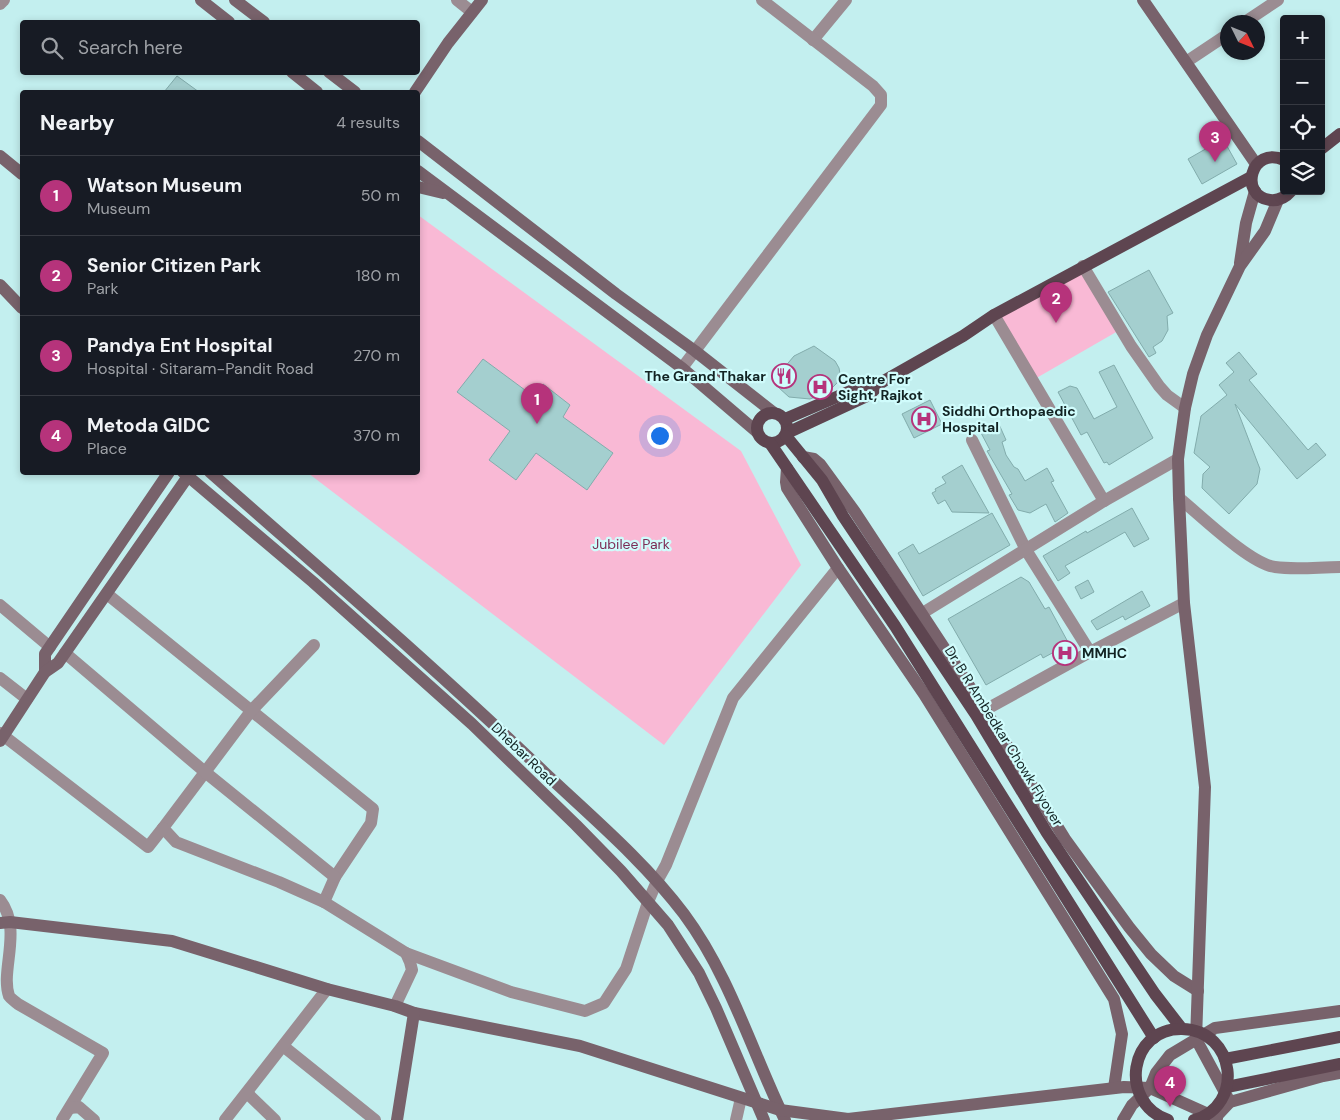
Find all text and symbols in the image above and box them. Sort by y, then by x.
north arrow [1220,15,1265,60]
map controls [1280,15,1325,195]
button: + [1280,15,1325,60]
search box [20,20,420,75]
icon: search [38,34,66,62]
text: Search here [78,35,183,60]
button: − [1280,60,1325,105]
button: locate [1280,105,1325,150]
text: Nearby [40,109,114,137]
text: 4 results [336,112,400,133]
pin: 3 [1199,121,1231,162]
button: layers [1280,150,1325,195]
text: Watson Museum [87,173,242,198]
text: 1 [53,185,59,206]
text: 50 m [361,185,400,206]
text: Museum [87,198,150,219]
text: Senior Citizen Park [87,253,261,278]
text: 2 [51,265,61,286]
text: 180 m [356,265,400,286]
text: Park [87,278,119,299]
pin: 2 [1040,282,1072,323]
text: Pandya Ent Hospital [87,333,272,358]
text: 3 [51,345,61,366]
text: 270 m [353,345,400,366]
text: Hospital · Sitaram-Pandit Road [87,358,314,379]
restaurant icon: The Grand Thakar [771,363,797,389]
place label: The Grand Thakar [644,367,766,385]
place label: Centre For Sight, Rajkot [838,370,923,404]
hospital icon: Centre For Sight, Rajkot [807,374,833,400]
pin: 1 [521,383,553,424]
place label: Siddhi Orthopaedic Hospital [942,402,1076,436]
hospital icon: Siddhi Orthopaedic Hospital [911,406,937,432]
text: Metoda GIDC [87,413,210,438]
your location [647,423,673,449]
text: 4 [51,425,61,446]
text: 370 m [353,425,400,446]
text: Place [87,438,127,459]
park label: Jubilee Park [592,535,670,553]
hospital icon: MMHC [1052,640,1078,666]
street label: Dr. B R Ambedkar Chowk Flyover [941,643,1067,829]
place label: MMHC [1082,644,1127,662]
street label: Dhebar Road [488,719,560,789]
pin: 4 [1154,1066,1186,1107]

